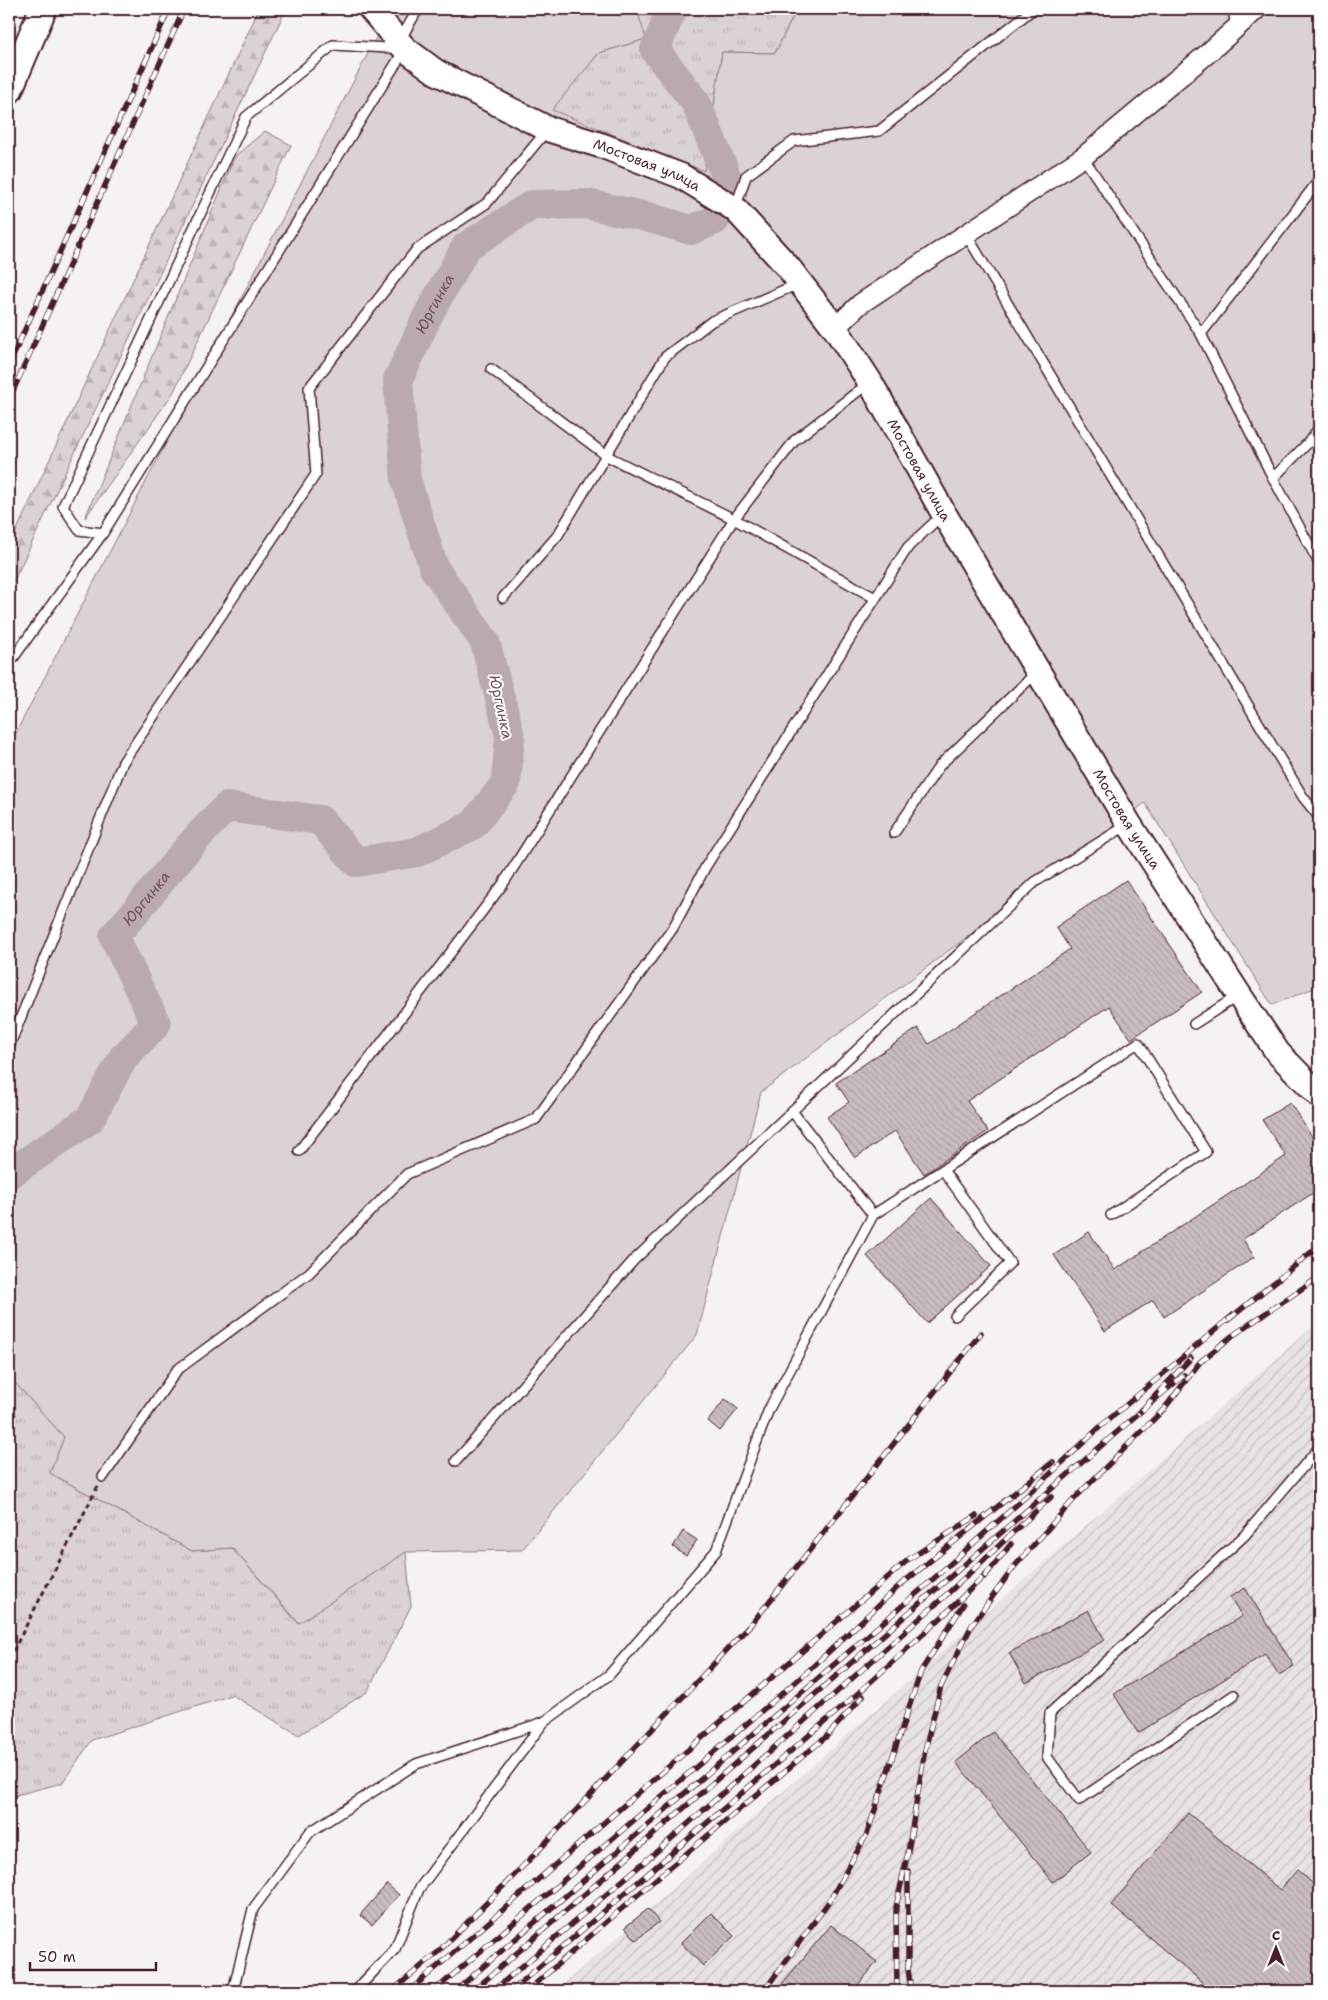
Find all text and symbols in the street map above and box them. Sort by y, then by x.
street label: Мостовая улица [591,135,704,195]
water label: Юргинка [411,270,459,337]
street label: Мостовая улица [883,415,955,525]
water label: Юргинка [484,673,518,741]
street label: Мостовая улица [1089,765,1165,873]
water label: Юргинка [118,867,175,930]
north arrow [1250,1922,1300,1972]
text: С [1272,1926,1280,1944]
scale bar [30,1940,156,1972]
text: 50 m [38,1947,76,1967]

